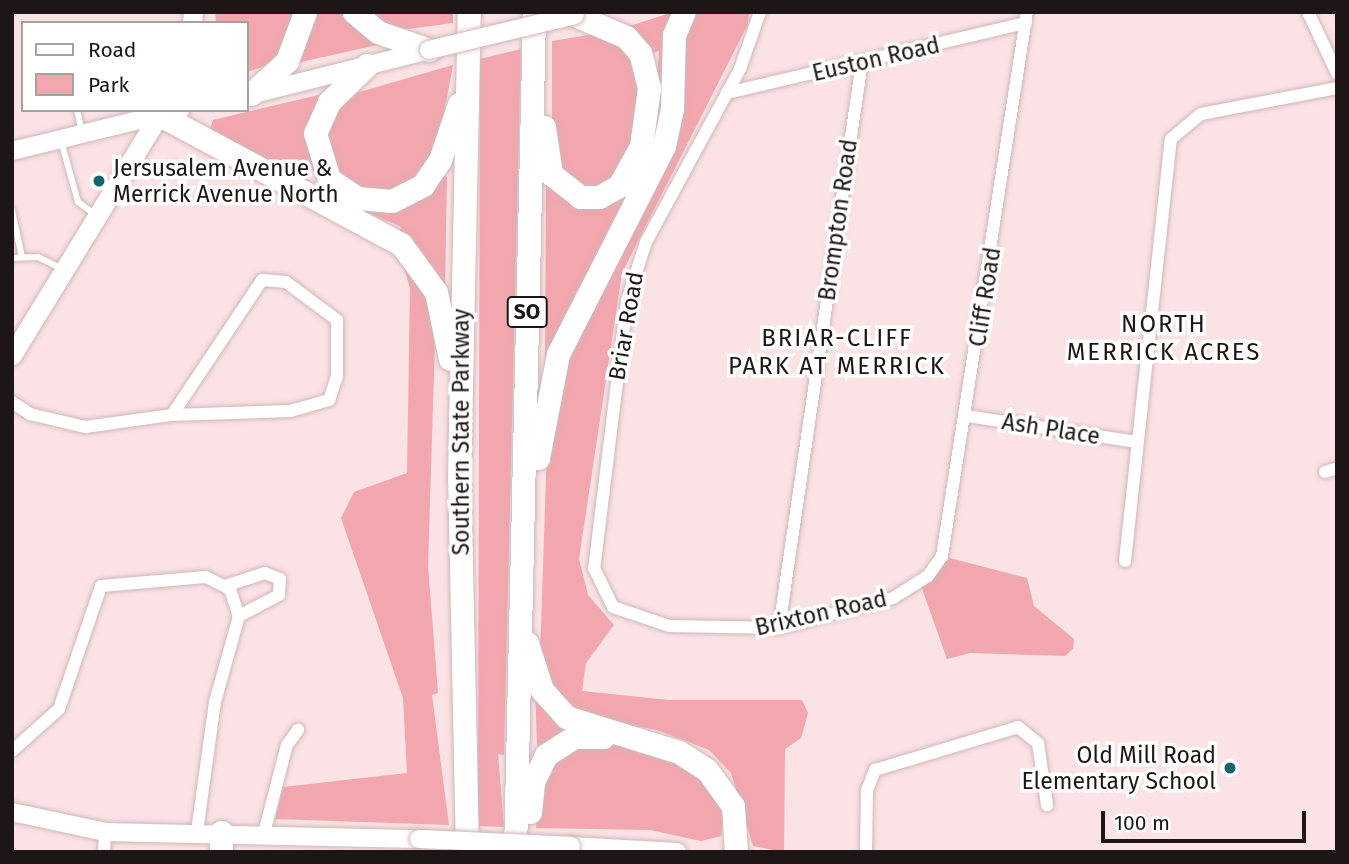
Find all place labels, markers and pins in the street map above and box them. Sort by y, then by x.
place label: Jersusalem Avenue & Merrick Avenue North [113,154,339,208]
marker: Jersusalem Avenue & Merrick Avenue North [91,173,107,189]
place label: Old Mill Road Elementary School [1021,741,1216,795]
marker: Old Mill Road Elementary School [1222,760,1238,776]

